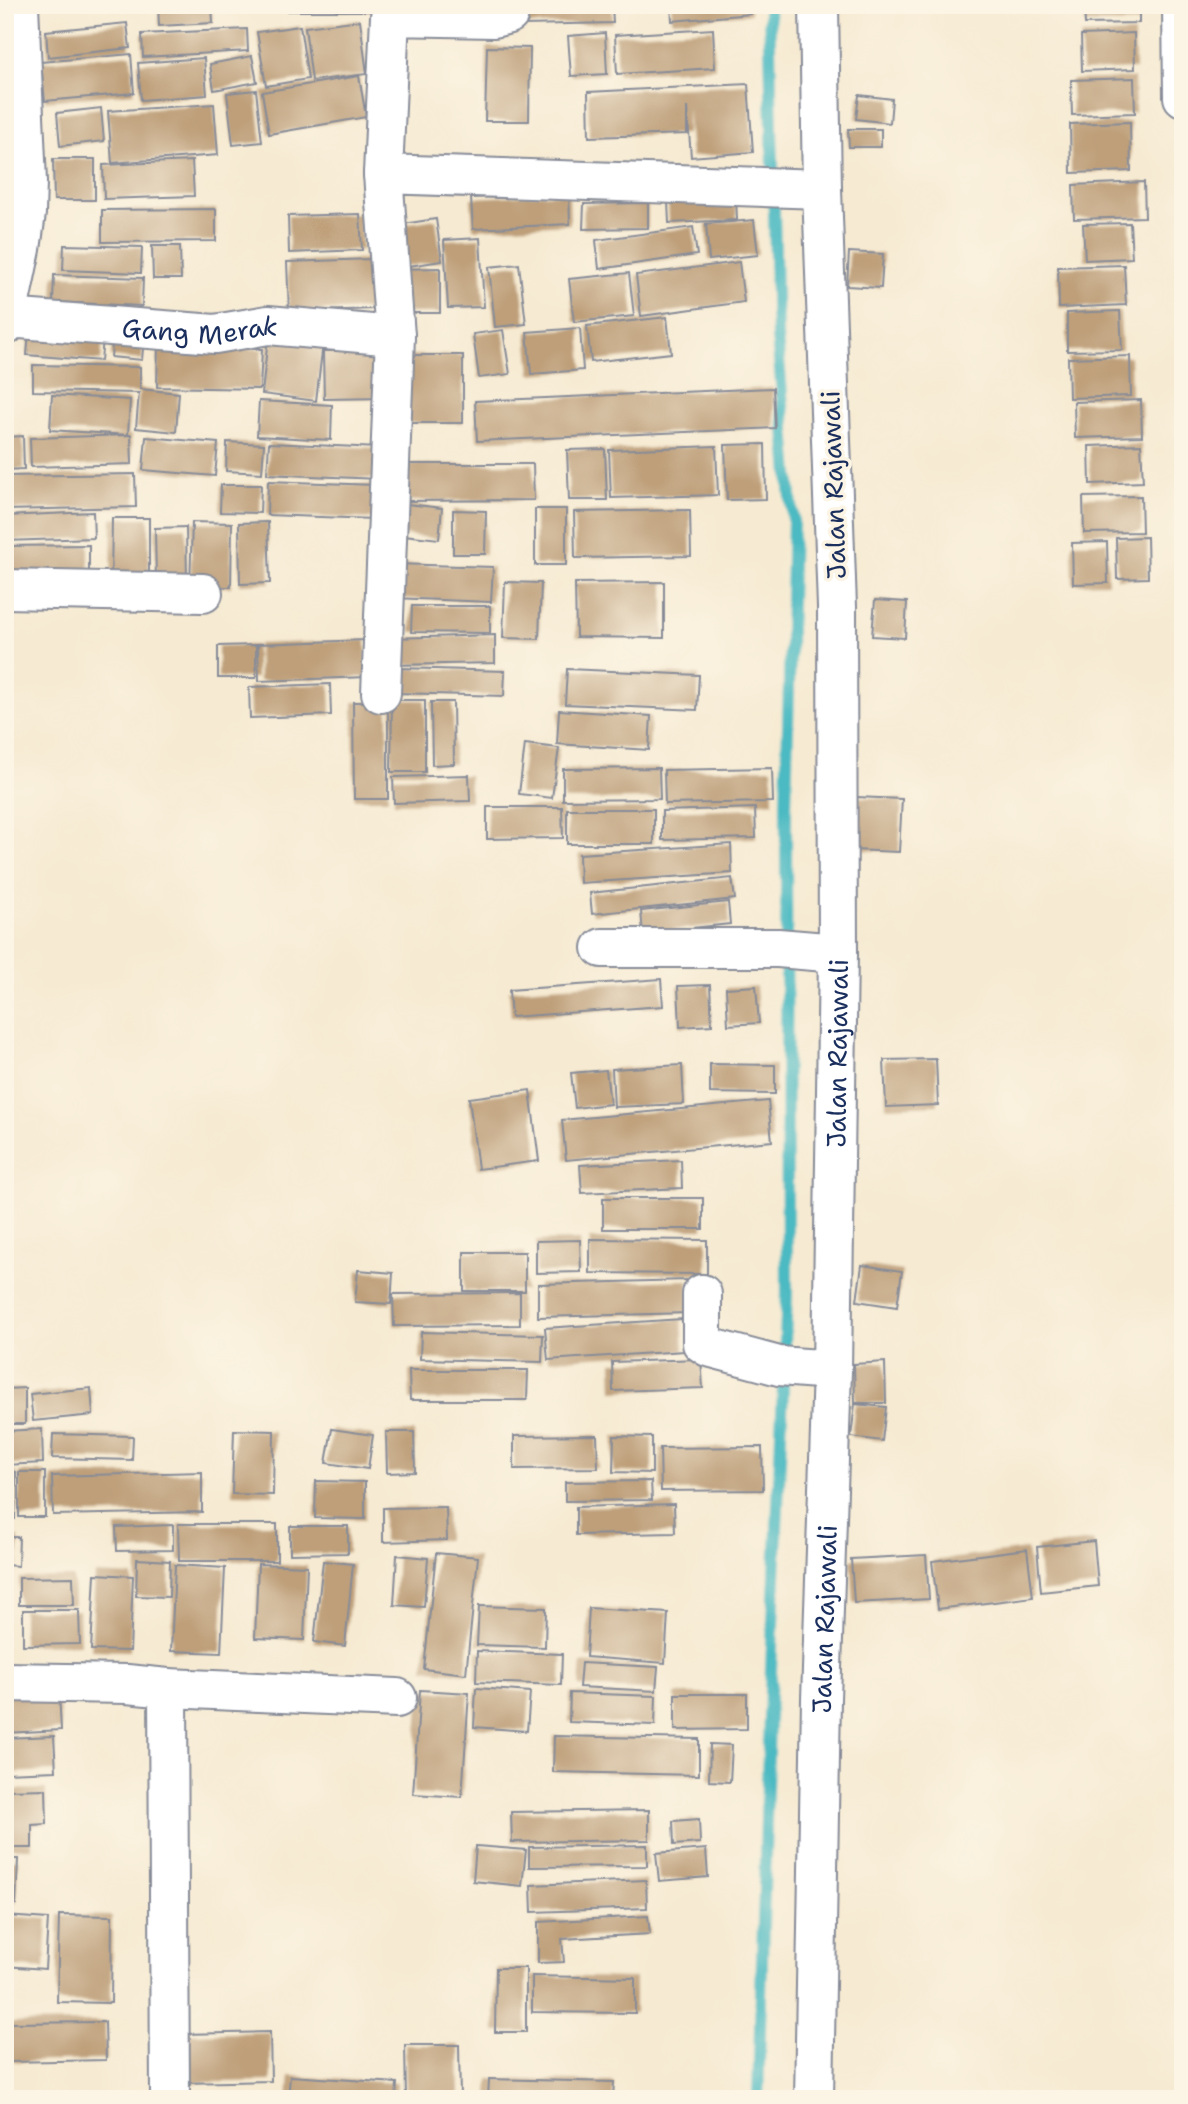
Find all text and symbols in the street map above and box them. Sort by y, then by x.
street label: Gang Merak [121,307,280,352]
street label: Jalan Rajawali [812,390,854,580]
street label: Jalan Rajawali [818,958,855,1148]
street label: Jalan Rajawali [803,1524,844,1714]

